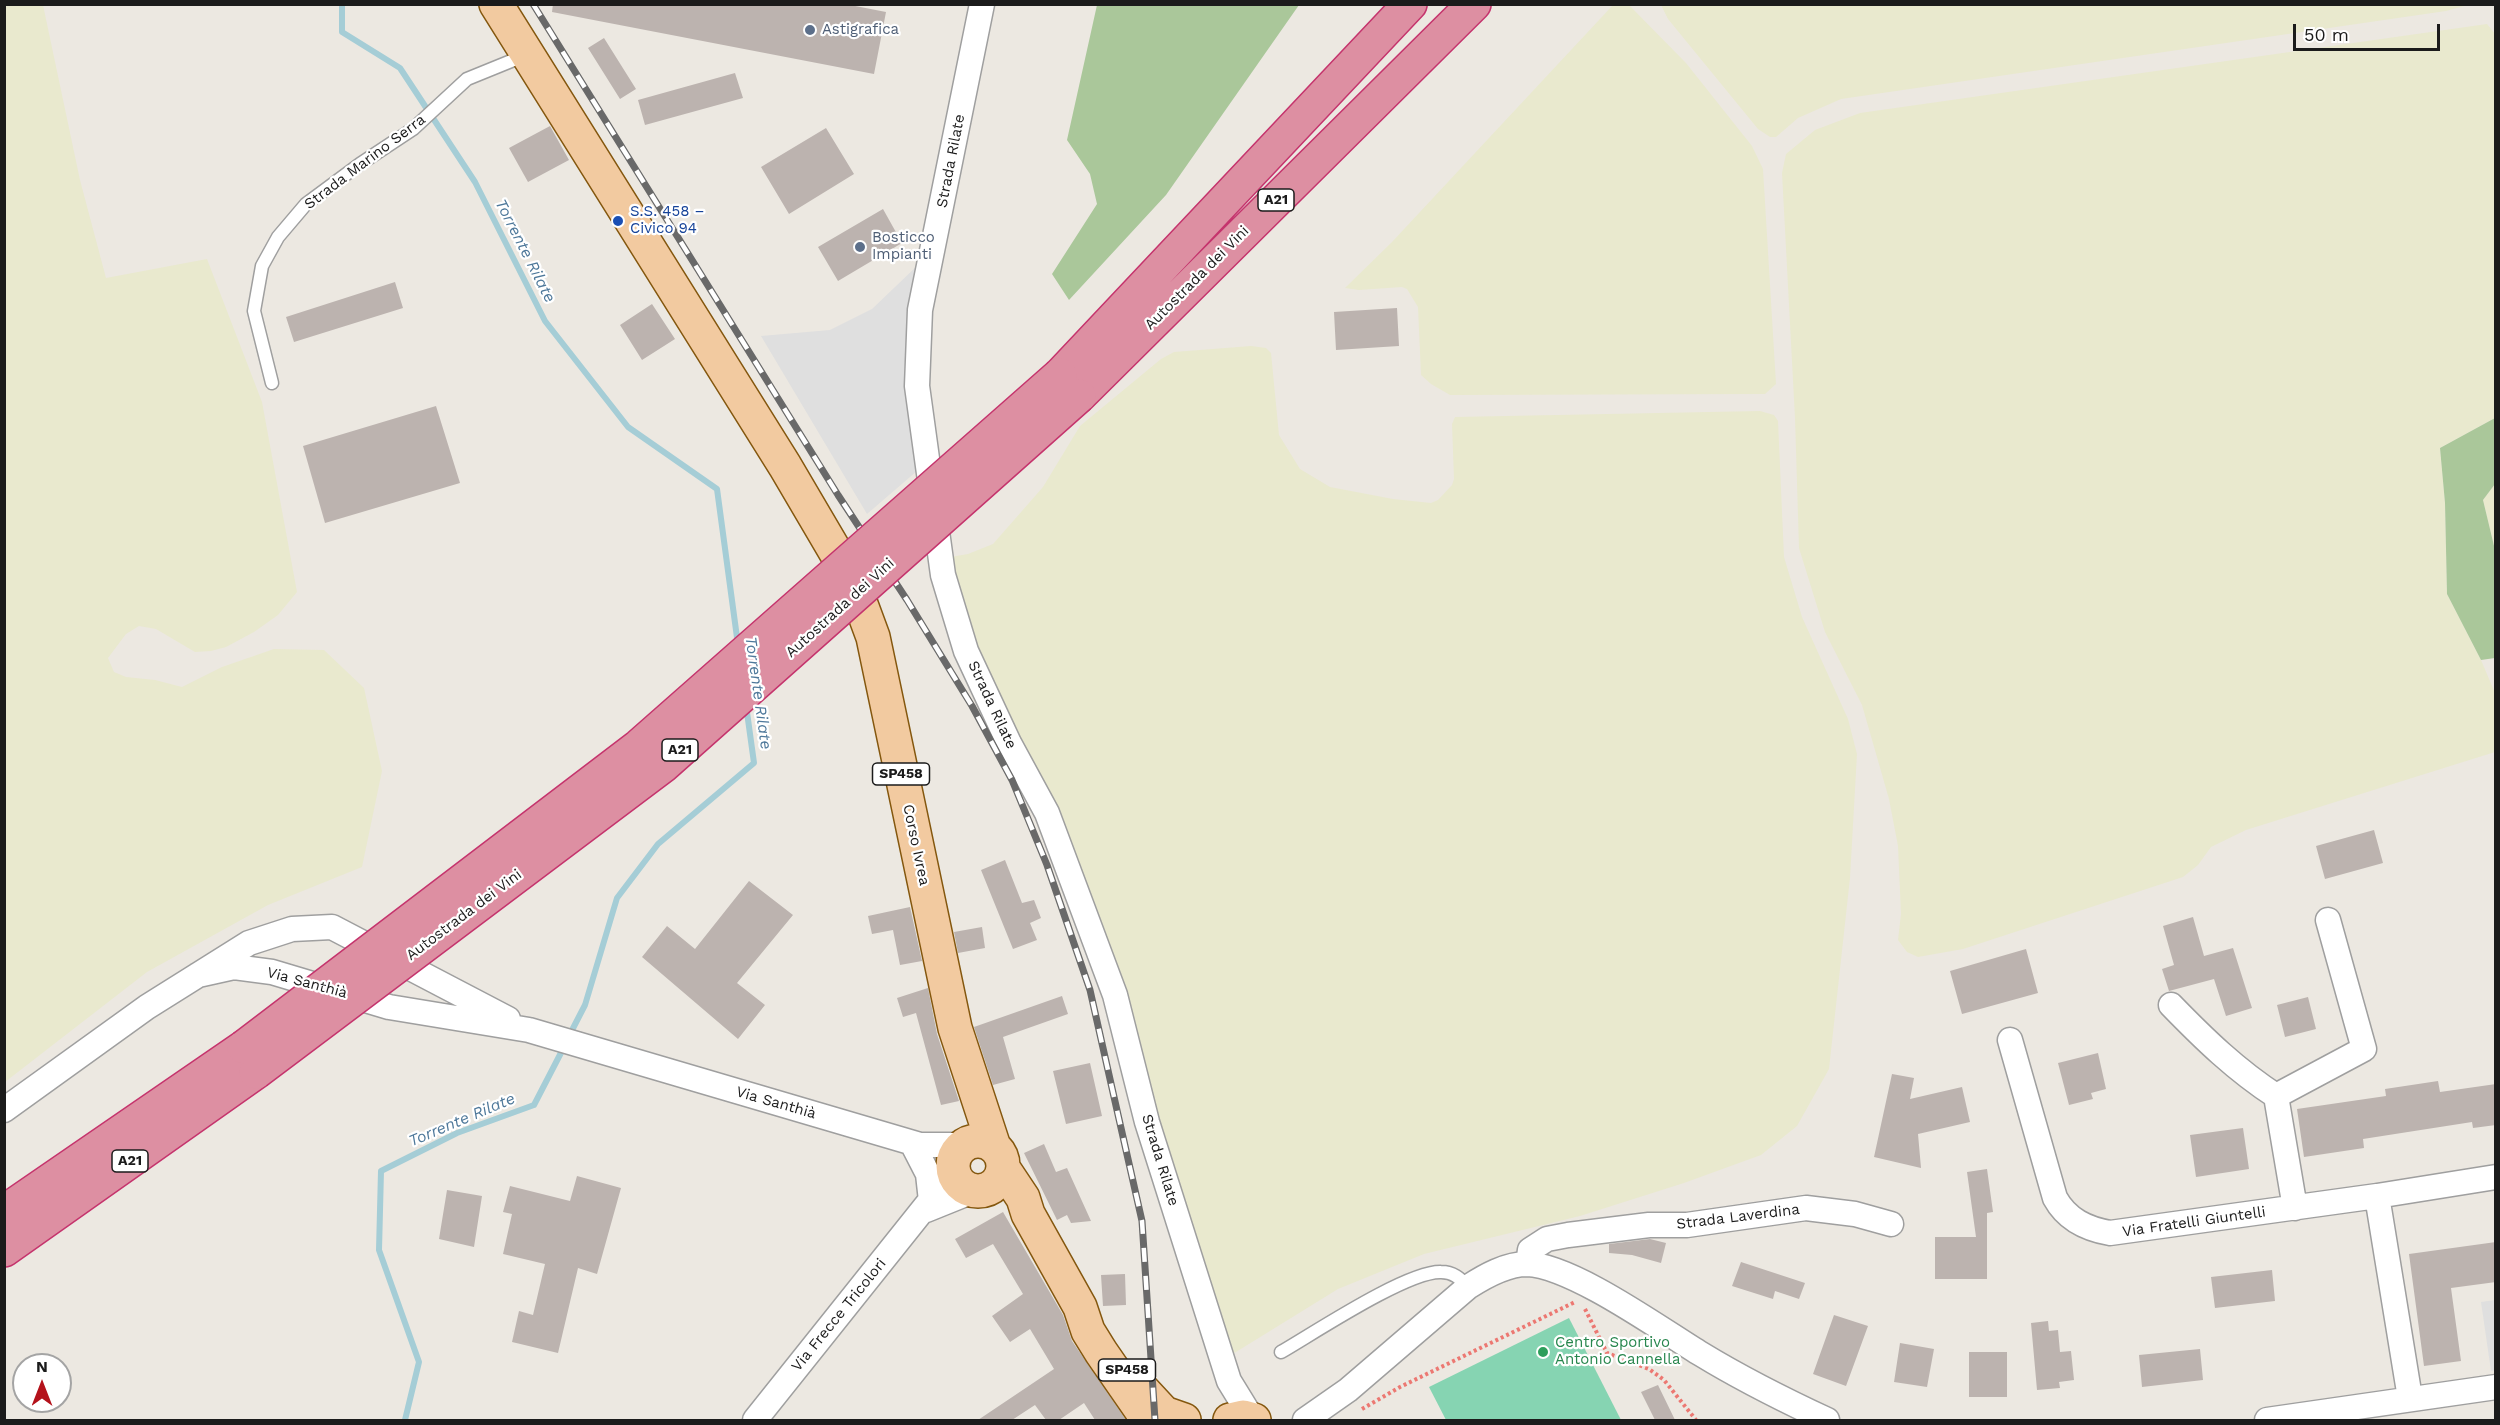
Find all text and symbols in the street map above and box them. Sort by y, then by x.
scale bar [2296,12,2443,50]
place label: Astigrafica [822,21,899,39]
marker: Astigrafica [803,23,817,37]
text: 50 m [2304,24,2349,45]
street label: Strada Marino Serra [301,111,429,213]
street label: Strada Rilate [933,113,969,209]
road number: A21 [1258,189,1294,211]
water label: Torrente Rilate [491,196,559,306]
place label: S.S. 458 – Civico 94 [630,203,705,238]
marker: S.S. 458 – Civico 94 [611,214,625,228]
street label: Autostrada dei Vini [1141,222,1253,334]
place label: Bosticco Impianti [872,229,935,264]
marker: Bosticco Impianti [853,240,867,254]
street label: Autostrada dei Vini [782,554,898,662]
water label: Torrente Rilate [741,635,775,751]
street label: Strada Rilate [964,658,1020,752]
road number: A21 [662,739,698,761]
road number: SP458 [872,763,930,785]
street label: Corso Ivrea [899,803,933,887]
street label: Autostrada dei Vini [403,866,525,964]
street label: Via Santhià [265,964,349,1002]
street label: Via Santhià [734,1083,818,1123]
water label: Torrente Rilate [406,1089,518,1151]
street label: Strada Rilate [1138,1112,1182,1208]
road number: A21 [112,1150,148,1172]
street label: Strada Laverdina [1675,1201,1801,1233]
street label: Via Fratelli Giuntelli [2121,1203,2267,1241]
street label: Via Frecce Tricolori [788,1255,890,1375]
place label: Centro Sportivo Antonio Cannella [1555,1334,1680,1369]
marker: Centro Sportivo Antonio Cannella [1536,1345,1550,1359]
north arrow [12,1353,72,1413]
text: N [36,1357,48,1376]
road number: SP458 [1098,1359,1156,1381]

